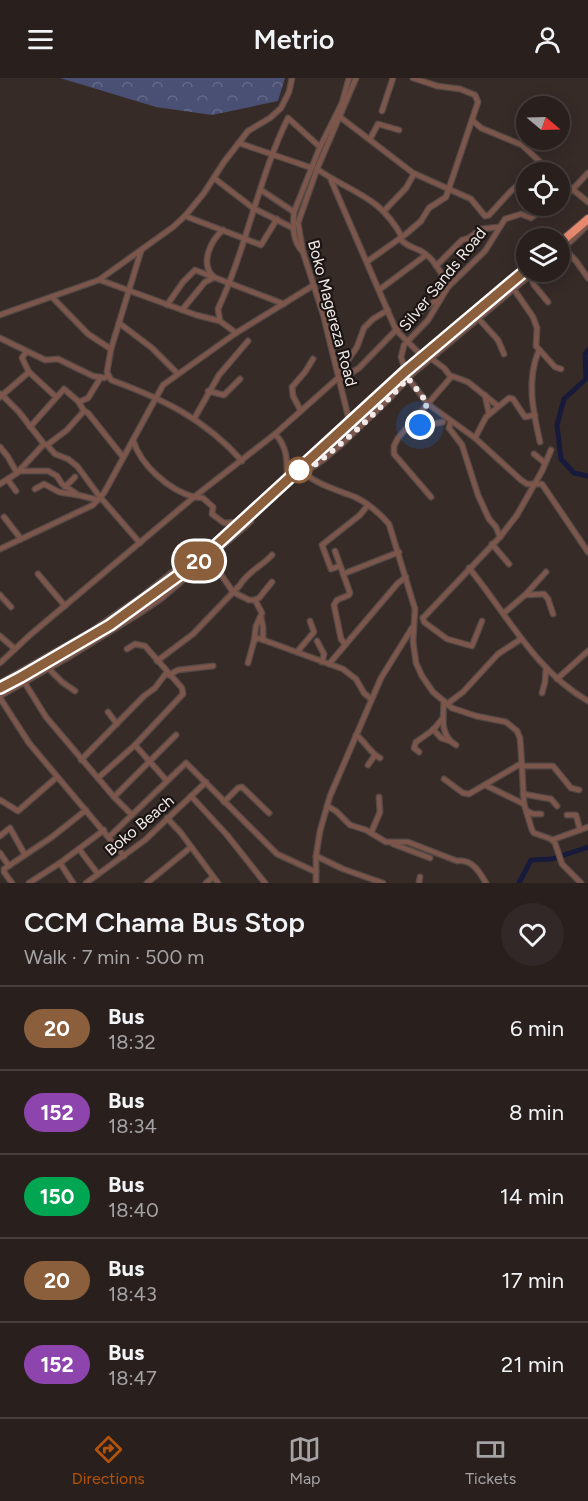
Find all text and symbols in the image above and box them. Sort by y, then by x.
icon: menu [24,23,57,56]
text: Metrio [254,23,334,56]
icon: person [531,23,564,56]
north arrow [516,96,570,150]
map controls [516,96,570,282]
button: locate [516,162,570,216]
street label: Silver Sands Road [395,224,490,335]
button: layers [516,228,570,282]
street label: Boko Magereza Road [304,238,361,388]
your location [405,410,435,440]
unlabelled marker [286,457,312,483]
line badge: 20 [172,542,226,580]
text: 20 [186,549,212,574]
street label: Boko Beach [101,791,178,860]
button: heart [501,903,564,966]
text: CCM Chama Bus Stop [24,905,305,939]
text: Walk · 7 min · 500 m [24,945,204,969]
text: Bus [108,1003,144,1030]
text: 6 min [510,1015,564,1042]
text: 20 [44,1016,70,1041]
text: 18:32 [108,1030,156,1054]
text: Bus [108,1087,144,1114]
text: 8 min [509,1099,564,1126]
text: 152 [40,1100,74,1125]
text: 18:34 [108,1114,157,1138]
text: Bus [108,1171,144,1198]
text: 14 min [500,1183,564,1210]
text: 150 [40,1184,74,1209]
text: 18:40 [108,1198,159,1222]
text: Bus [108,1255,144,1282]
text: 17 min [502,1267,564,1294]
text: 20 [44,1268,70,1293]
text: 18:43 [108,1282,157,1306]
text: Bus [108,1339,144,1366]
text: 21 min [501,1351,564,1378]
text: 152 [40,1352,74,1377]
text: 18:47 [108,1366,157,1390]
tab: Directions [72,1433,145,1488]
tab: Map [288,1433,321,1488]
tab: Tickets [465,1433,516,1488]

